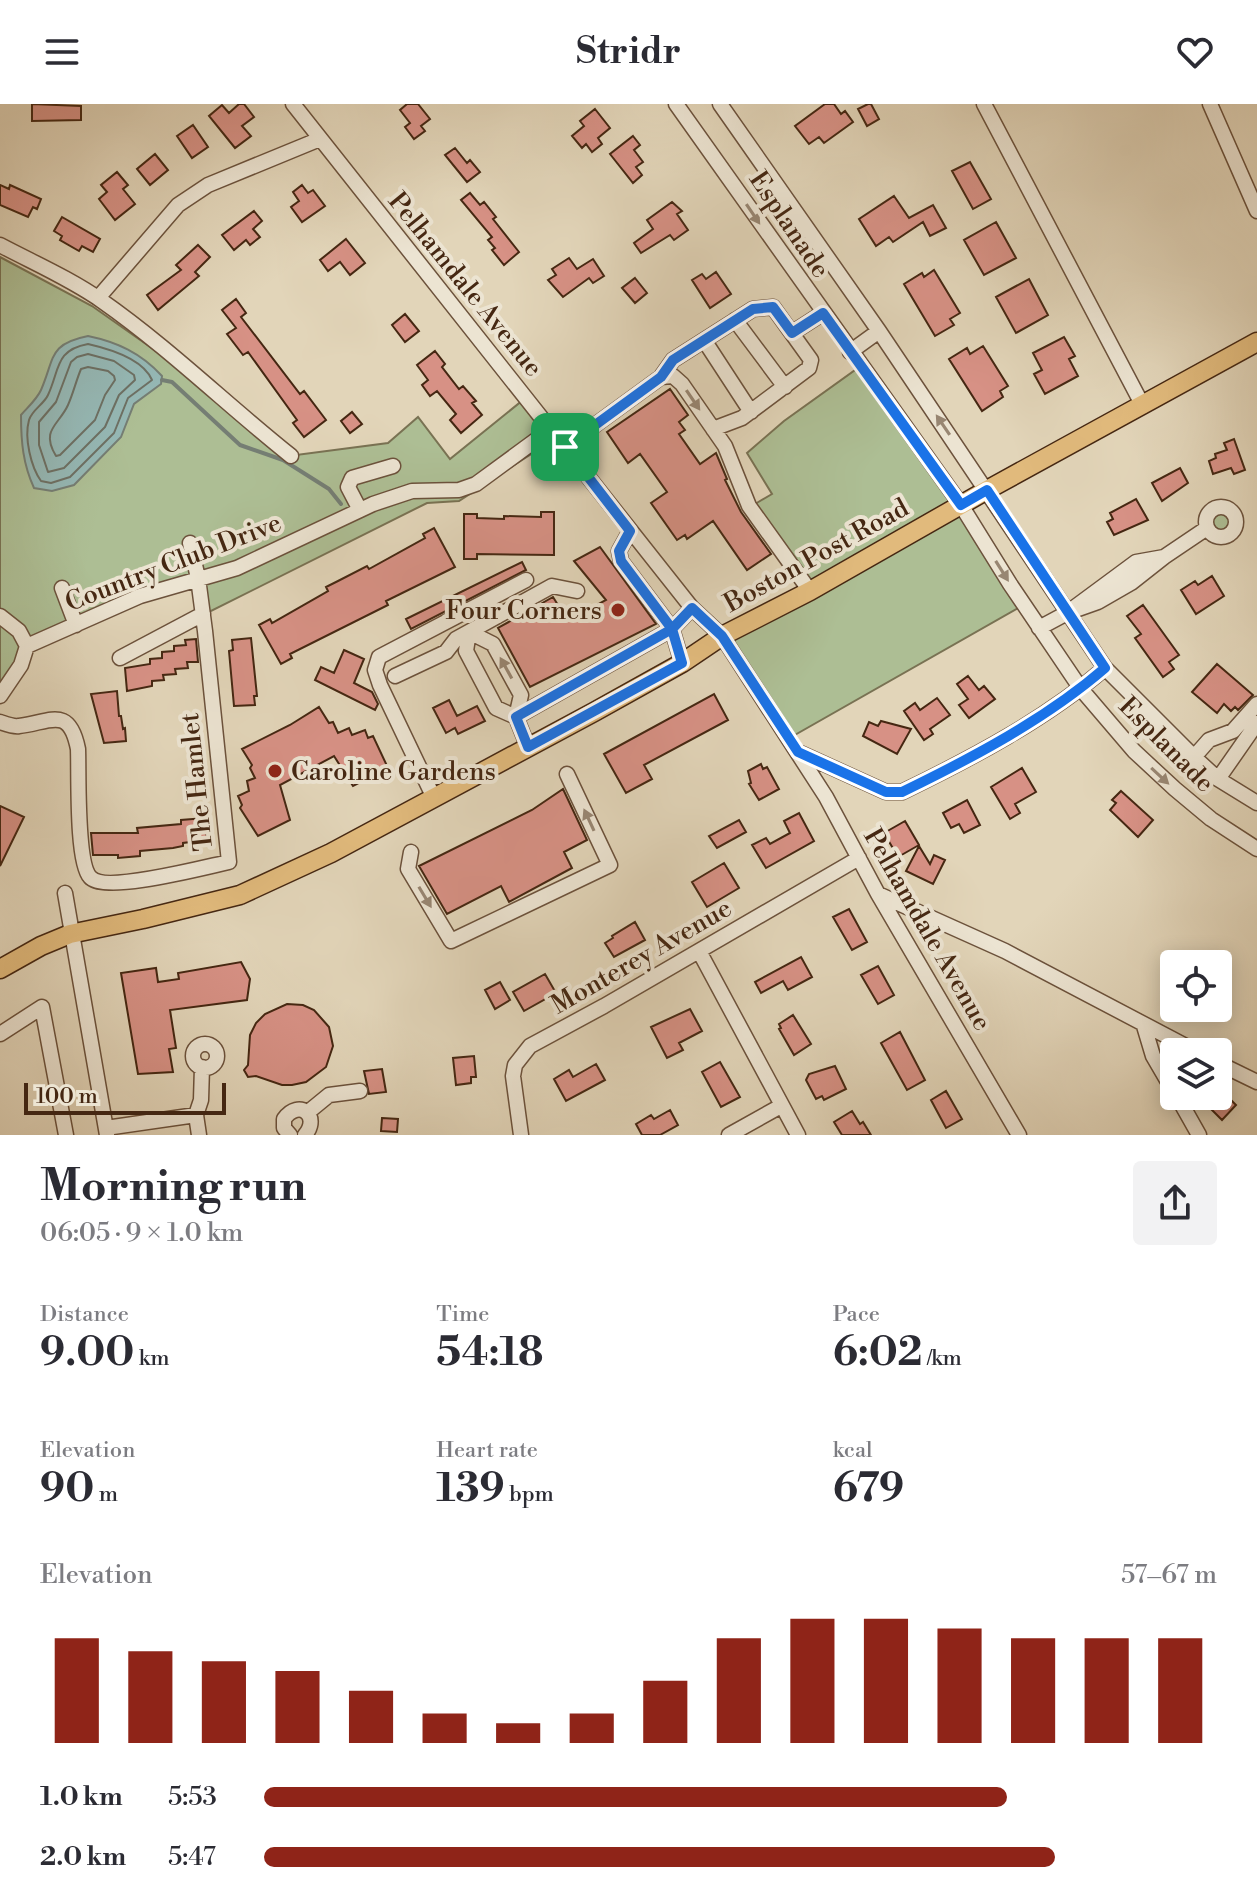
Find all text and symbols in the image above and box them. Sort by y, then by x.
icon: menu [40,30,84,74]
text: Stridr [576,30,681,75]
icon: heart [1173,30,1217,74]
street label: Esplanade [742,165,836,284]
street label: Pelhamdale Avenue [381,186,549,383]
one-way arrow [745,203,760,224]
one-way arrow [685,389,700,410]
pin [531,413,599,481]
one-way arrow [936,415,951,436]
icon: arrive [543,425,587,469]
street label: Boston Post Road [718,492,914,620]
street label: Country Club Drive [61,507,286,619]
one-way arrow [994,560,1008,582]
place label: Four Corners [445,595,602,627]
marker: Four Corners [609,601,627,619]
one-way arrow [499,657,513,679]
street label: Esplanade [1112,690,1221,799]
street label: The Hamlet [174,711,220,852]
place label: Caroline Gardens [291,756,496,788]
marker: Caroline Gardens [266,762,284,780]
one-way arrow [1151,766,1170,784]
one-way arrow [582,808,596,831]
street label: Pelhamdale Avenue [856,823,998,1036]
one-way arrow [418,886,432,909]
street label: Monterey Avenue [546,892,737,1021]
map controls [1160,950,1232,1110]
button: locate [1160,950,1232,1022]
button: layers [1160,1038,1232,1110]
scale bar [24,1079,226,1115]
text: 100 m [36,1083,98,1110]
text: Morning run [40,1159,306,1214]
button: share [1133,1161,1217,1245]
text: 06:05 · 9 × 1.0 km [40,1217,243,1249]
text: Distance [40,1301,129,1328]
text: Time [436,1301,489,1328]
text: Pace [833,1301,880,1328]
text: 9.00 [40,1328,134,1378]
text: 54:18 [436,1328,544,1378]
text: 6:02 [833,1328,922,1378]
text: km [134,1345,170,1372]
text: /km [922,1345,962,1372]
text: Elevation [40,1437,135,1464]
text: Heart rate [436,1437,538,1464]
text: kcal [833,1437,873,1464]
text: 90 [40,1464,94,1514]
text: 139 [436,1464,505,1514]
text: 679 [833,1464,904,1514]
text: m [94,1481,118,1508]
text: bpm [505,1481,554,1508]
text: Elevation [40,1559,153,1591]
text: 57–67 m [1121,1559,1217,1591]
text: 1.0 km [40,1781,123,1813]
text: 5:53 [168,1781,217,1813]
text: 2.0 km [40,1841,126,1873]
text: 5:47 [168,1841,216,1873]

